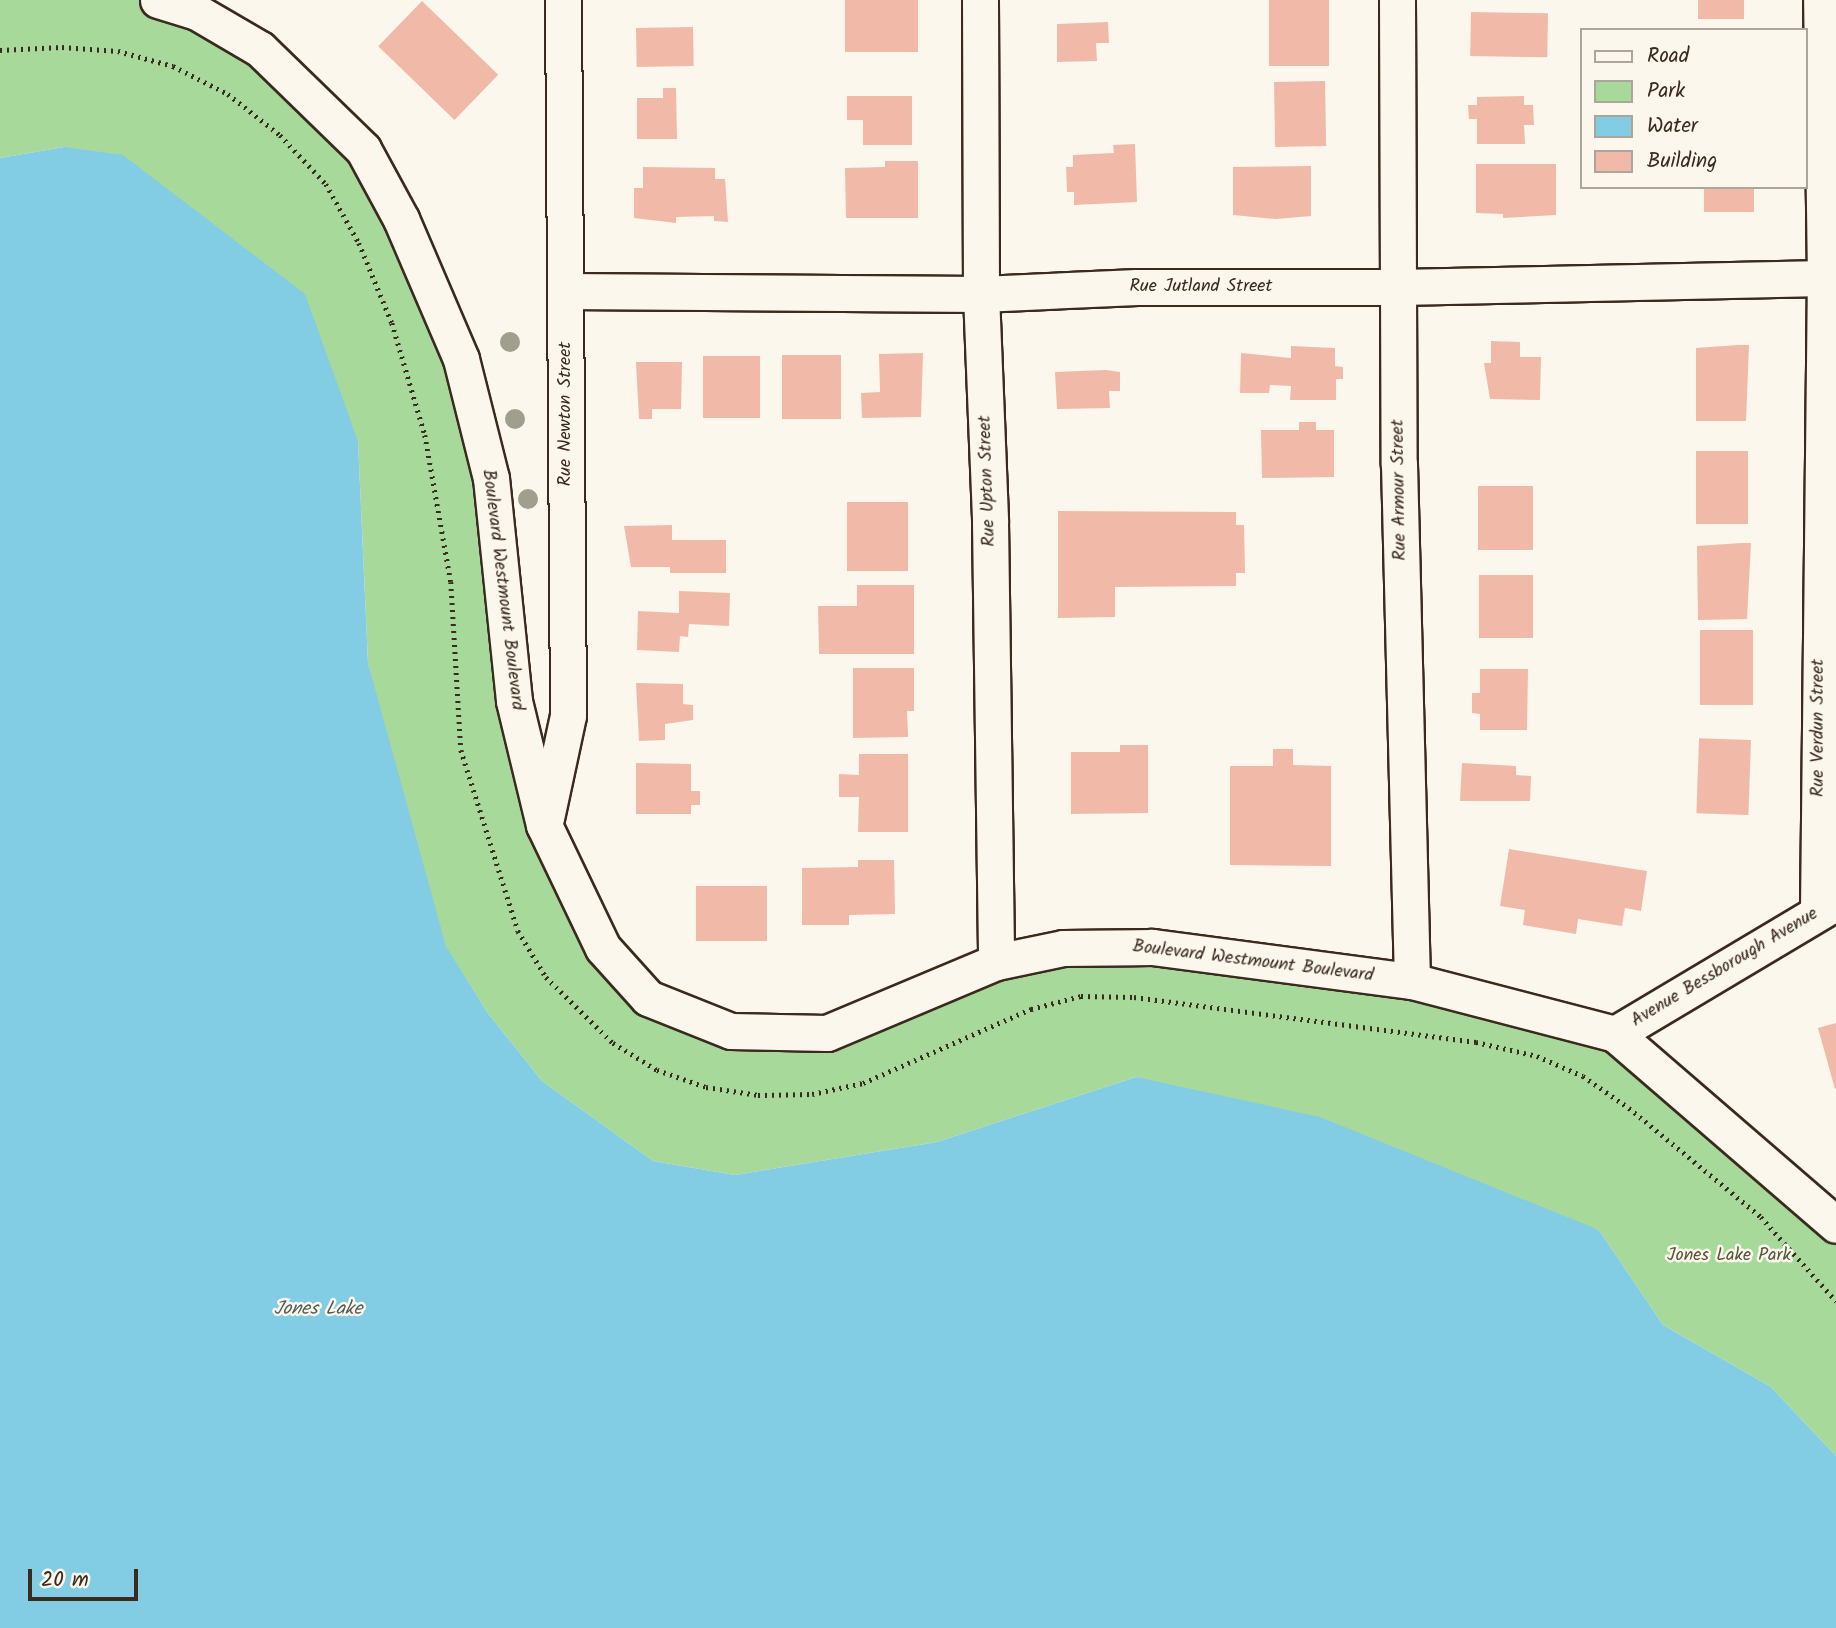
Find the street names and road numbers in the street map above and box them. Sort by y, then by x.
street label: Rue Jutland Street [1130,276,1272,298]
street label: Rue Newton Street [555,342,577,486]
street label: Rue Upton Street [975,415,1001,547]
street label: Rue Armour Street [1388,419,1412,561]
street label: Boulevard Westmount Boulevard [477,468,527,712]
street label: Rue Verdun Street [1808,659,1830,797]
street label: Avenue Bessborough Avenue [1628,904,1822,1032]
street label: Boulevard Westmount Boulevard [1131,937,1375,987]

